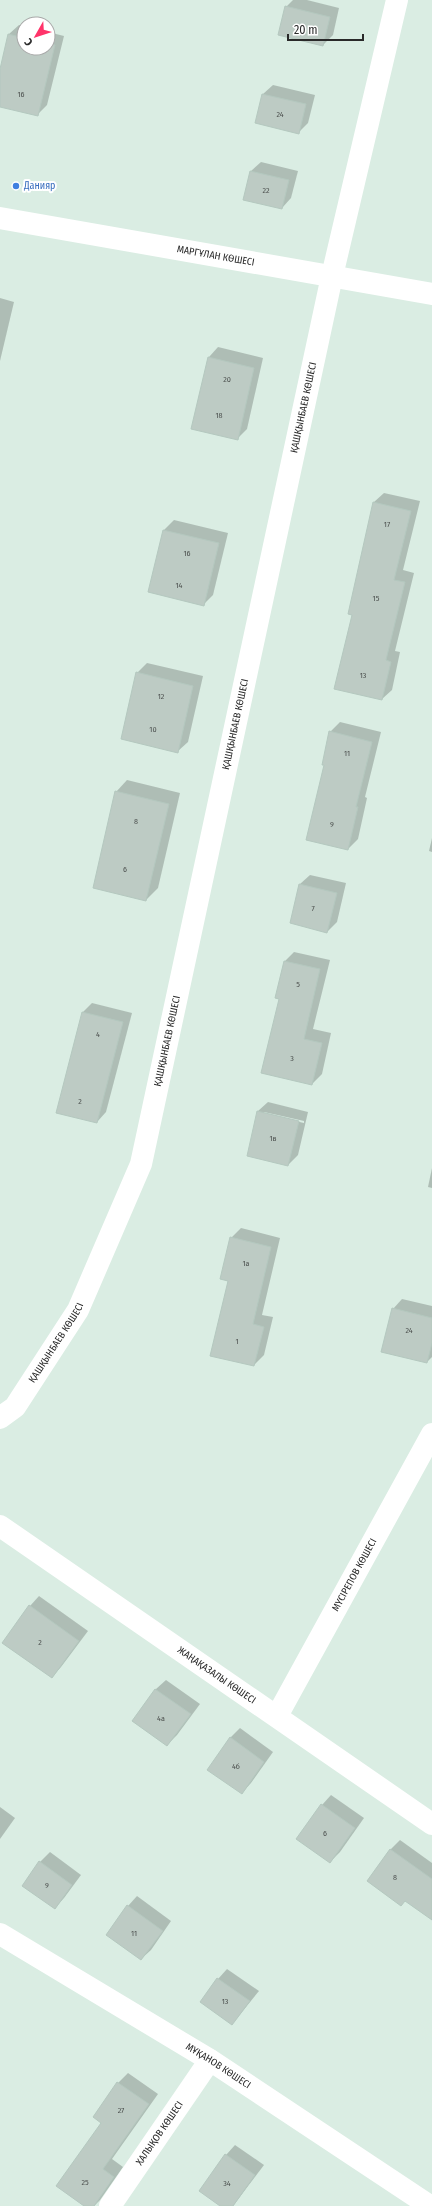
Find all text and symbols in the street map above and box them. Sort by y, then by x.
north arrow [16,16,56,56]
scale bar [288,16,363,42]
text: 20 m [294,23,318,37]
text: С [22,35,35,48]
house number: 16 [17,90,25,99]
house number: 24 [276,110,284,119]
place label: Данияр [23,180,55,192]
marker: Данияр [11,181,21,191]
house number: 22 [262,186,270,195]
street label: МАРГҰЛАН КӨШЕСІ [176,243,255,269]
street label: ҚАШҚЫНБАЕВ КӨШЕСІ [288,361,319,454]
house number: 20 [223,375,231,384]
house number: 18 [215,411,223,420]
house number: 17 [384,520,391,529]
house number: 16 [183,549,191,558]
house number: 14 [176,581,183,590]
house number: 15 [373,594,380,603]
house number: 13 [360,671,367,680]
street label: ҚАШҚЫНБАЕВ КӨШЕСІ [220,678,251,771]
house number: 12 [158,692,165,701]
house number: 10 [149,725,157,734]
house number: 11 [344,749,350,758]
house number: 8 [134,817,138,826]
house number: 9 [330,820,334,829]
house number: 6 [123,865,127,874]
house number: 7 [311,904,315,913]
house number: 5 [296,980,300,989]
street label: ҚАШҚЫНБАЕВ КӨШЕСІ [152,995,183,1088]
house number: 4 [96,1030,100,1039]
house number: 3 [290,1054,294,1063]
house number: 2 [78,1097,82,1106]
house number: 1в [269,1134,277,1143]
house number: 1а [242,1259,250,1268]
street label: ҚАШҚЫНБАЕВ КӨШЕСІ [26,1301,86,1385]
house number: 24 [405,1326,413,1335]
house number: 1 [235,1337,239,1346]
street label: МҮСІРЕПОВ КӨШЕСІ [330,1536,379,1613]
house number: 2 [38,1638,42,1647]
street label: ЖАҢАҚАЗАЛЫ КӨШЕСІ [175,1644,258,1706]
house number: 4а [157,1714,165,1723]
house number: 4б [232,1762,240,1771]
house number: 6 [323,1829,327,1838]
house number: 8 [393,1873,397,1882]
house number: 9 [45,1881,49,1890]
house number: 11 [131,1929,137,1938]
house number: 13 [222,1997,229,2006]
street label: МҰҚАНОВ КӨШЕСІ [184,2041,253,2091]
street label: ХАЛЫҚОВ КӨШЕСІ [134,2099,186,2168]
house number: 27 [118,2106,125,2115]
house number: 25 [81,2178,89,2187]
house number: 34 [223,2179,231,2188]

